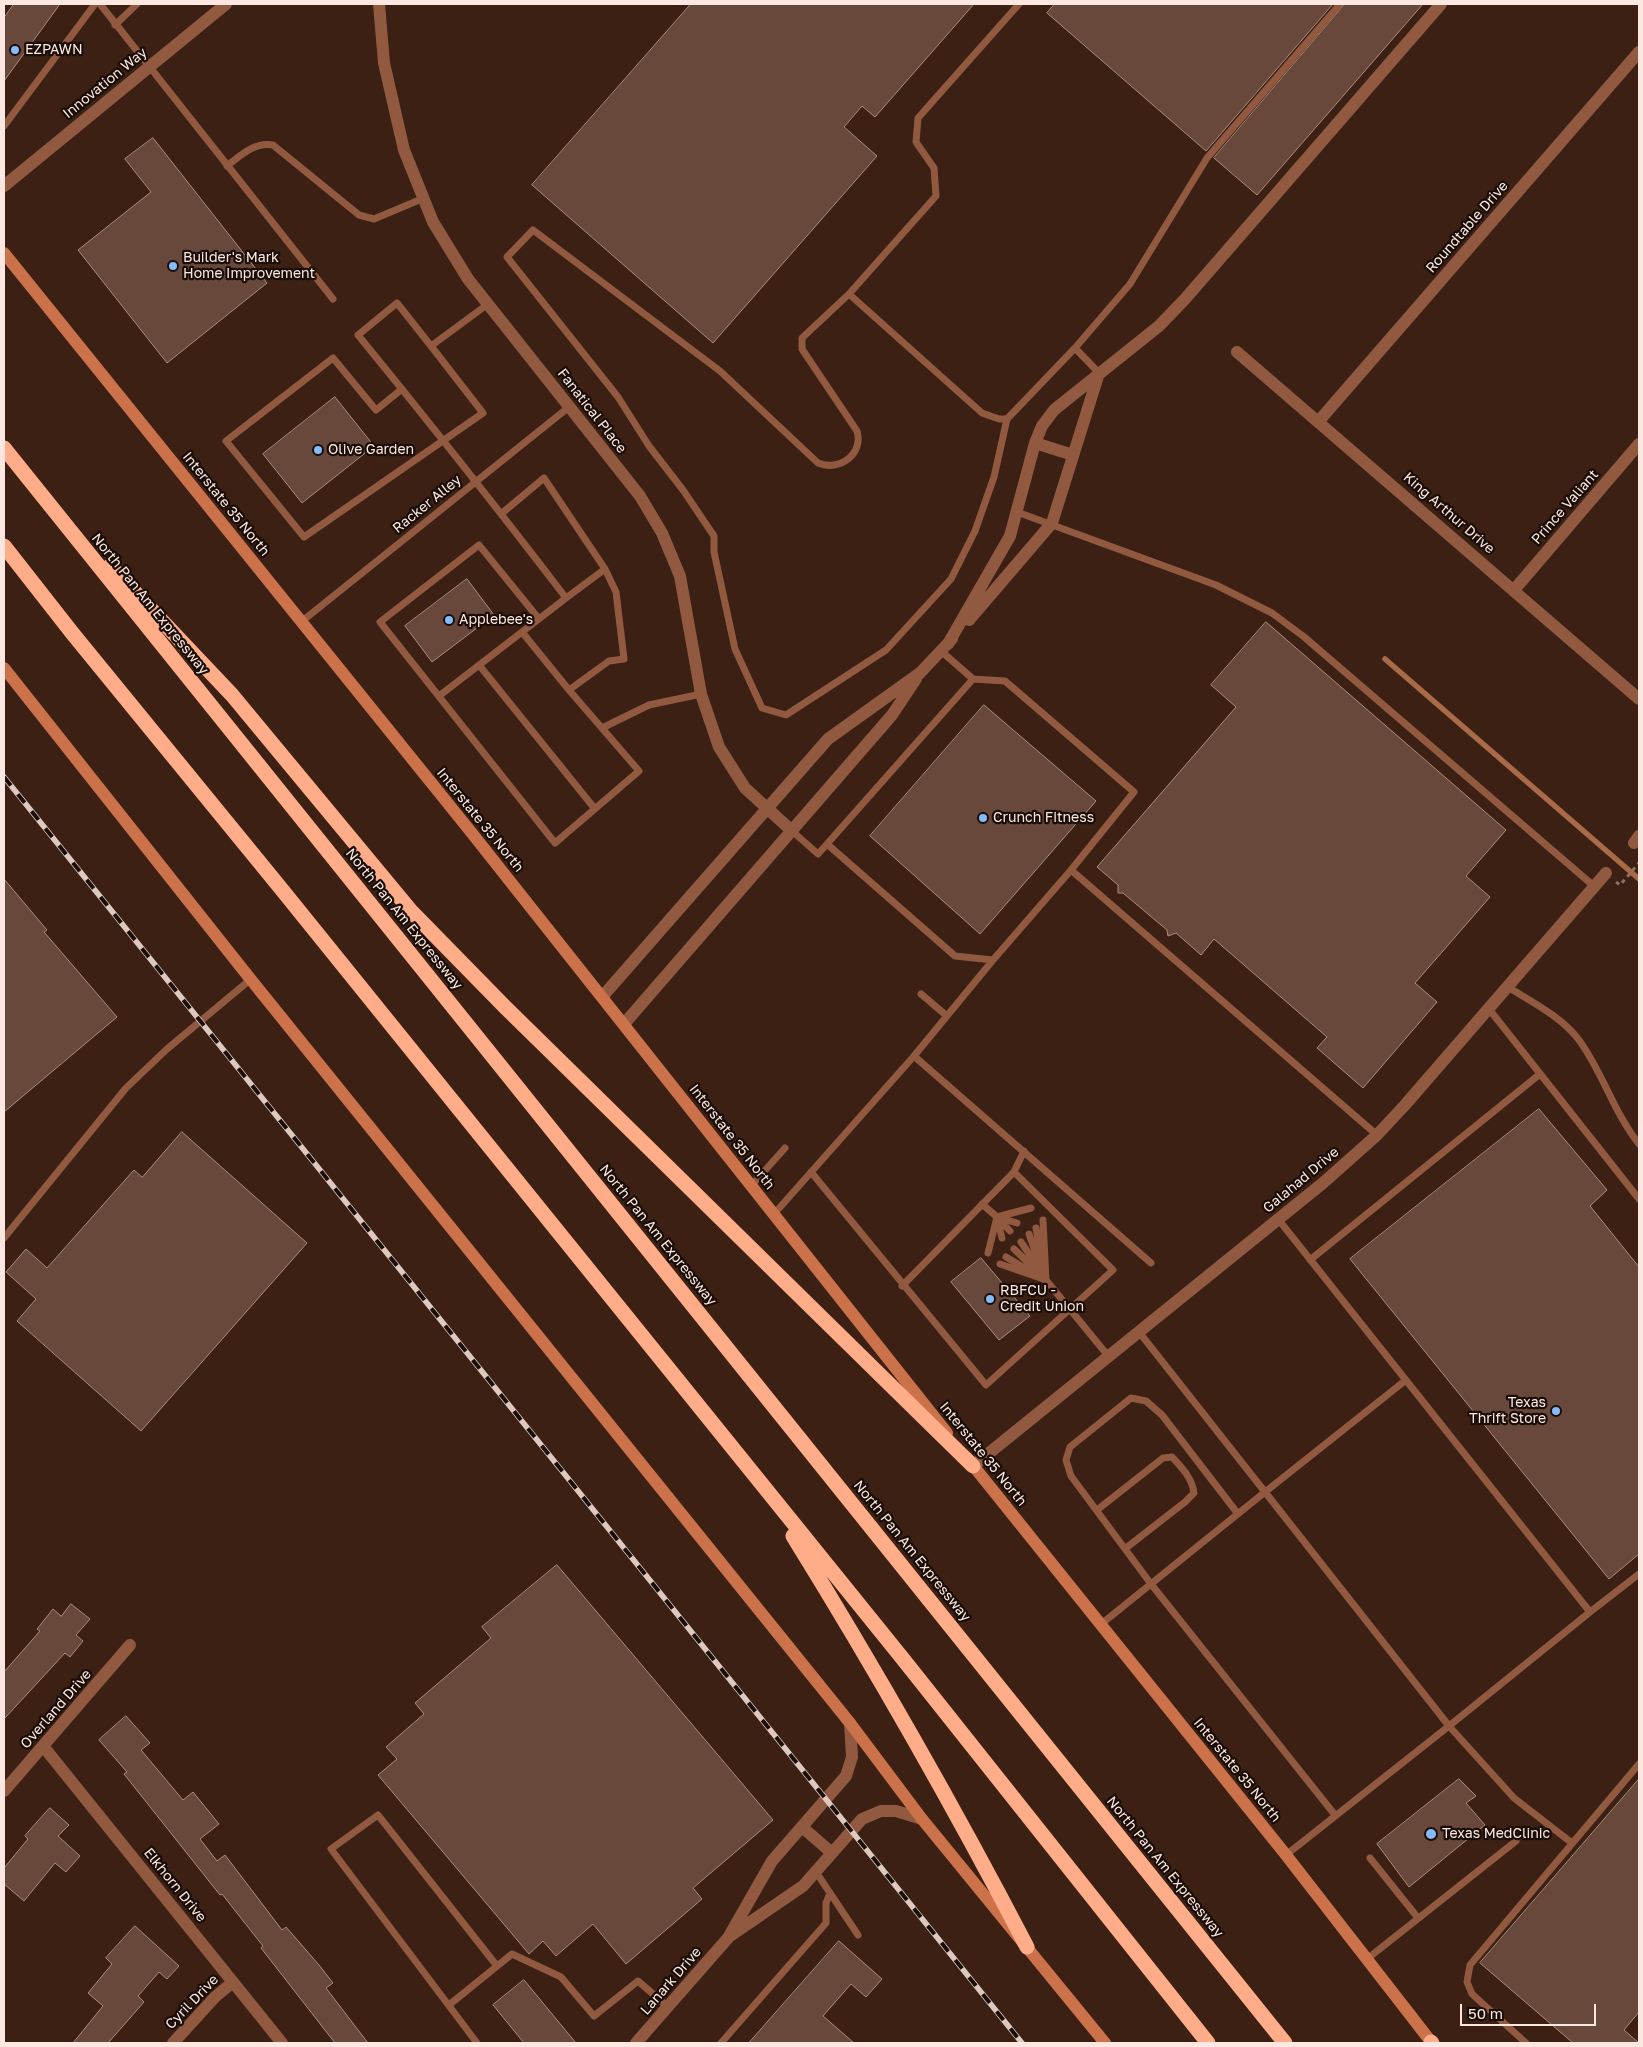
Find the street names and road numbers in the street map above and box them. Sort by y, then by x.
street label: Innovation Way [60,44,150,122]
street label: Roundtable Drive [1423,178,1511,276]
street label: Fanatical Place [554,365,630,457]
street label: Interstate 35 North [179,449,273,559]
street label: Prince Valiant [1528,466,1602,548]
street label: King Arthur Drive [1400,469,1498,557]
street label: Racker Alley [389,471,465,537]
street label: North Pan Am Expressway [88,530,212,678]
street label: Interstate 35 North [433,765,527,875]
street label: North Pan Am Expressway [342,845,466,993]
street label: Interstate 35 North [686,1081,778,1193]
street label: Galahad Drive [1260,1144,1342,1216]
street label: North Pan Am Expressway [596,1161,720,1309]
street label: Interstate 35 North [936,1399,1030,1509]
street label: North Pan Am Expressway [850,1477,974,1625]
street label: Overland Drive [17,1666,95,1752]
street label: Interstate 35 North [1190,1715,1284,1825]
street label: North Pan Am Expressway [1103,1793,1227,1941]
street label: Elkhorn Drive [140,1845,210,1925]
street label: Lanark Drive [637,1944,705,2018]
street label: Cyril Drive [162,1971,222,2033]

